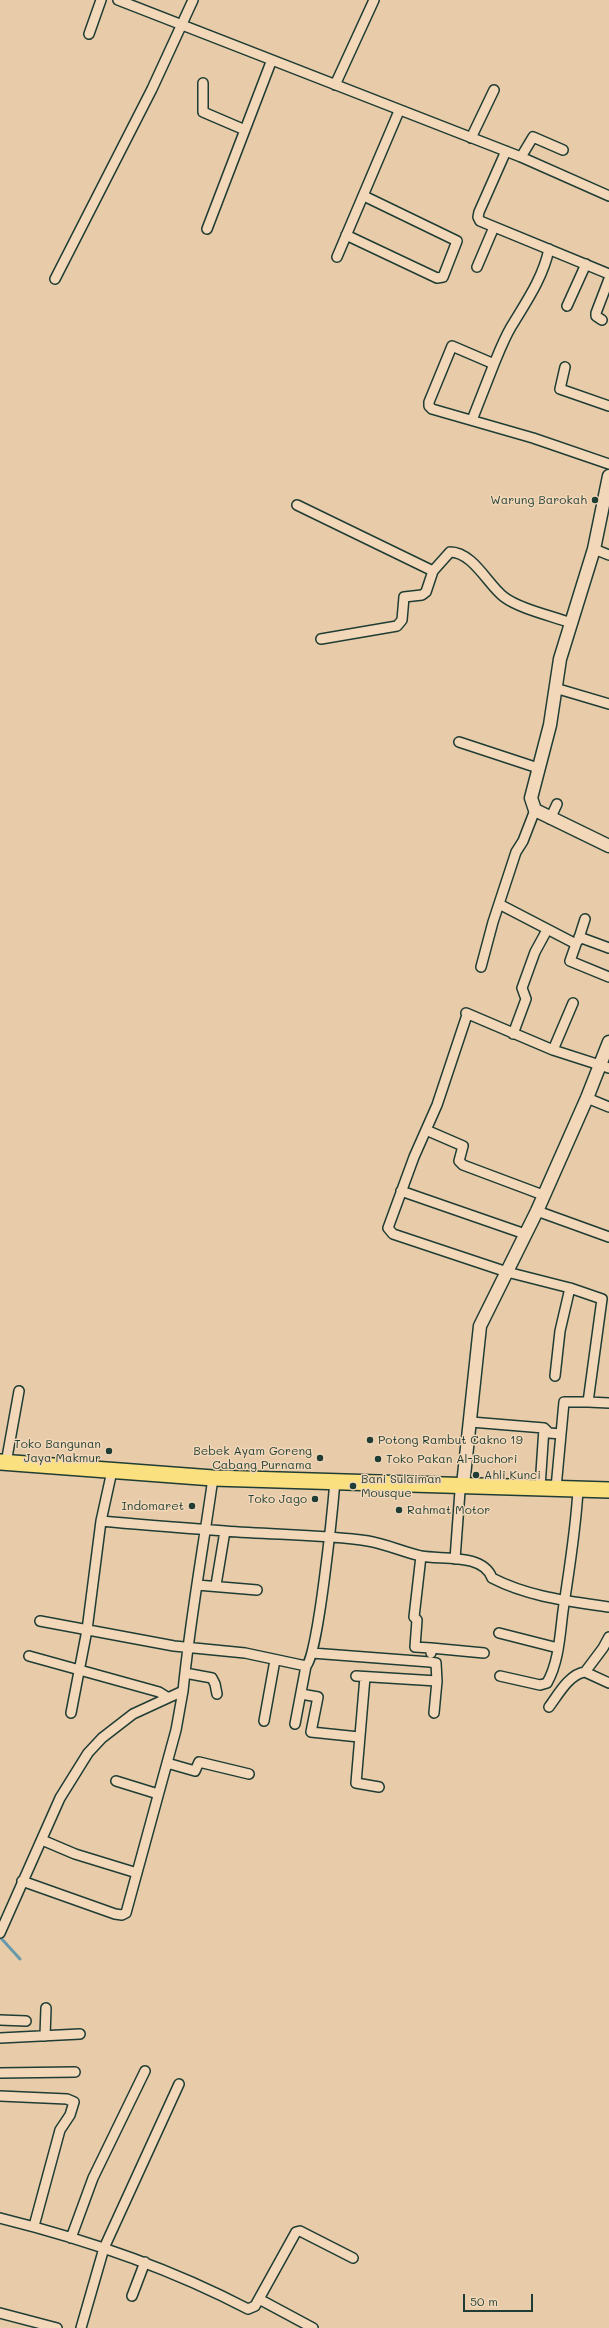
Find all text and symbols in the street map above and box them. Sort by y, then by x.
place label: Warung Barokah [490,493,587,507]
marker: Warung Barokah [590,495,600,505]
place label: Potong Rambut Cakno 19 [378,1433,523,1447]
marker: Potong Rambut Cakno 19 [365,1435,375,1445]
place label: Toko Bangunan Jaya Makmur [14,1437,101,1465]
place label: Bebek Ayam Goreng Cabang Purnama [193,1444,312,1472]
marker: Toko Bangunan Jaya Makmur [104,1446,114,1456]
place label: Toko Pakan Al-Buchori [386,1452,517,1466]
marker: Bebek Ayam Goreng Cabang Purnama [315,1453,325,1463]
marker: Toko Pakan Al-Buchori [373,1454,383,1464]
place label: Ahli Kunci [484,1468,541,1482]
marker: Ahli Kunci [471,1470,481,1480]
place label: Bani Sulaiman Mousque [361,1472,441,1500]
marker: Bani Sulaiman Mousque [348,1481,358,1491]
place label: Toko Jago [248,1492,307,1506]
marker: Toko Jago [310,1494,320,1504]
place label: Indomaret [122,1499,184,1513]
marker: Indomaret [187,1501,197,1511]
place label: Rahmat Motor [407,1503,490,1517]
marker: Rahmat Motor [394,1505,404,1515]
scale bar [465,2286,535,2312]
text: 50 m [470,2293,498,2309]

